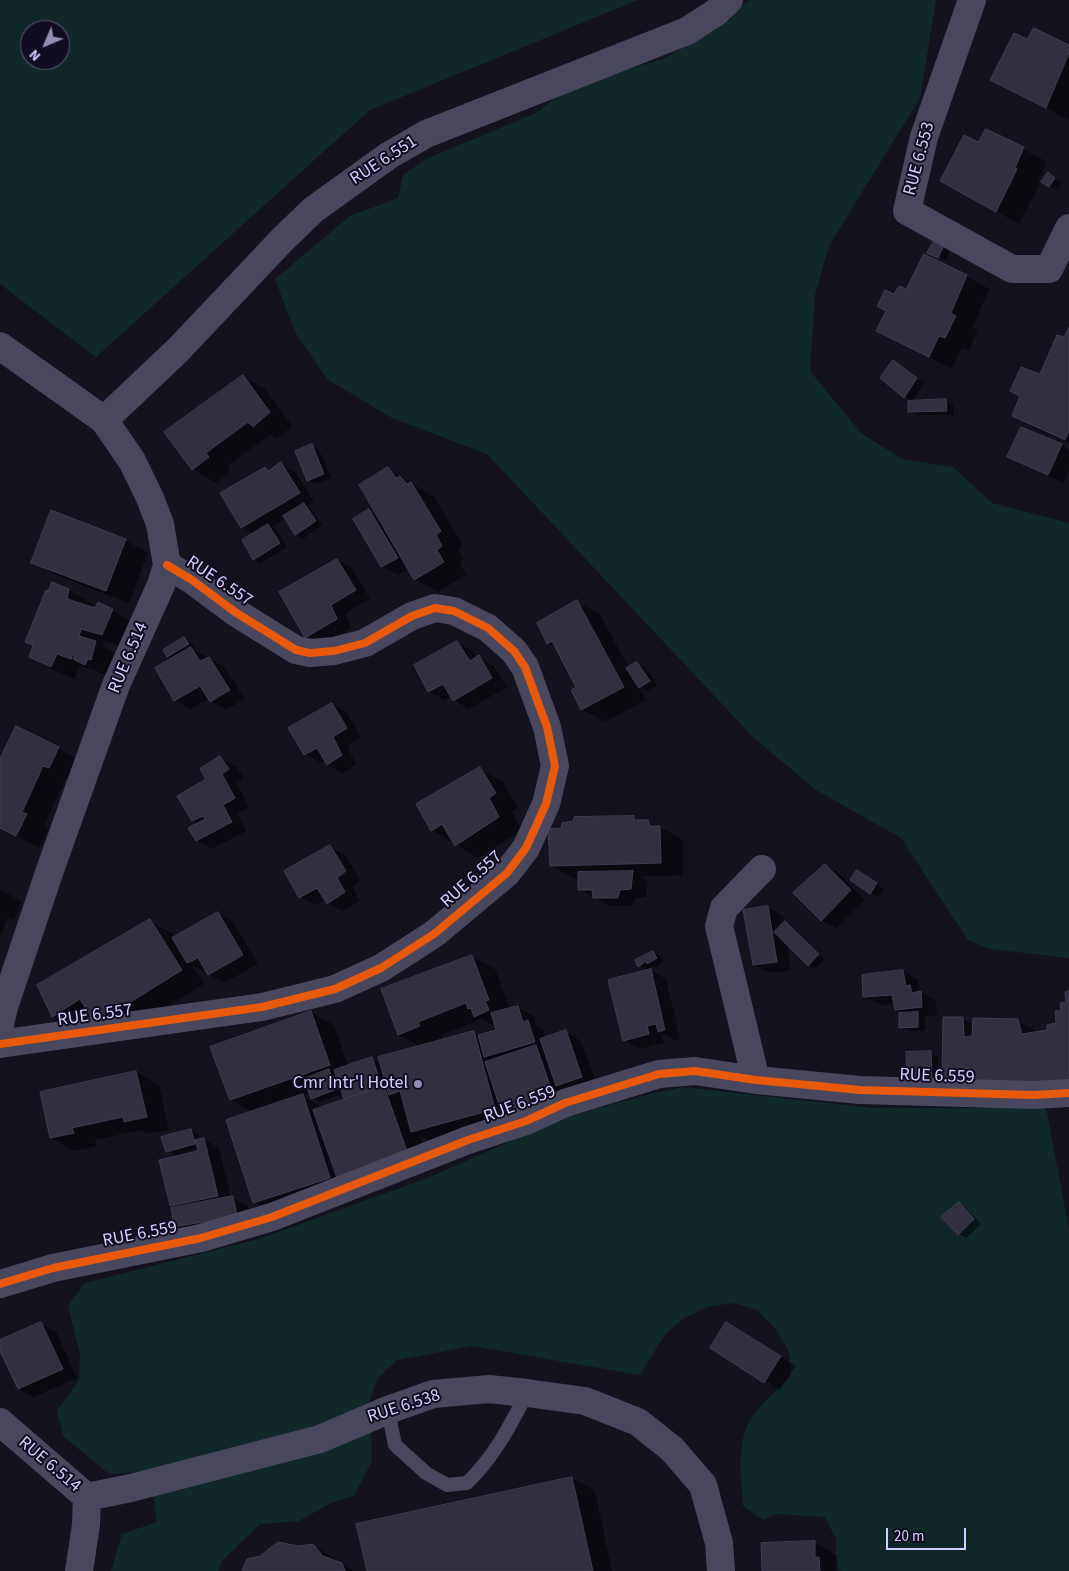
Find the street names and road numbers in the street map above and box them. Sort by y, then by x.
street label: RUE 6.553 [900,120,940,198]
street label: RUE 6.551 [347,131,421,191]
street label: RUE 6.557 [182,552,256,612]
street label: RUE 6.514 [104,619,154,697]
street label: RUE 6.557 [437,847,507,913]
street label: RUE 6.557 [56,1000,134,1032]
street label: RUE 6.559 [899,1065,975,1089]
street label: RUE 6.559 [481,1081,559,1129]
street label: RUE 6.559 [101,1217,179,1253]
street label: RUE 6.538 [365,1385,443,1429]
street label: RUE 6.514 [13,1433,85,1497]

